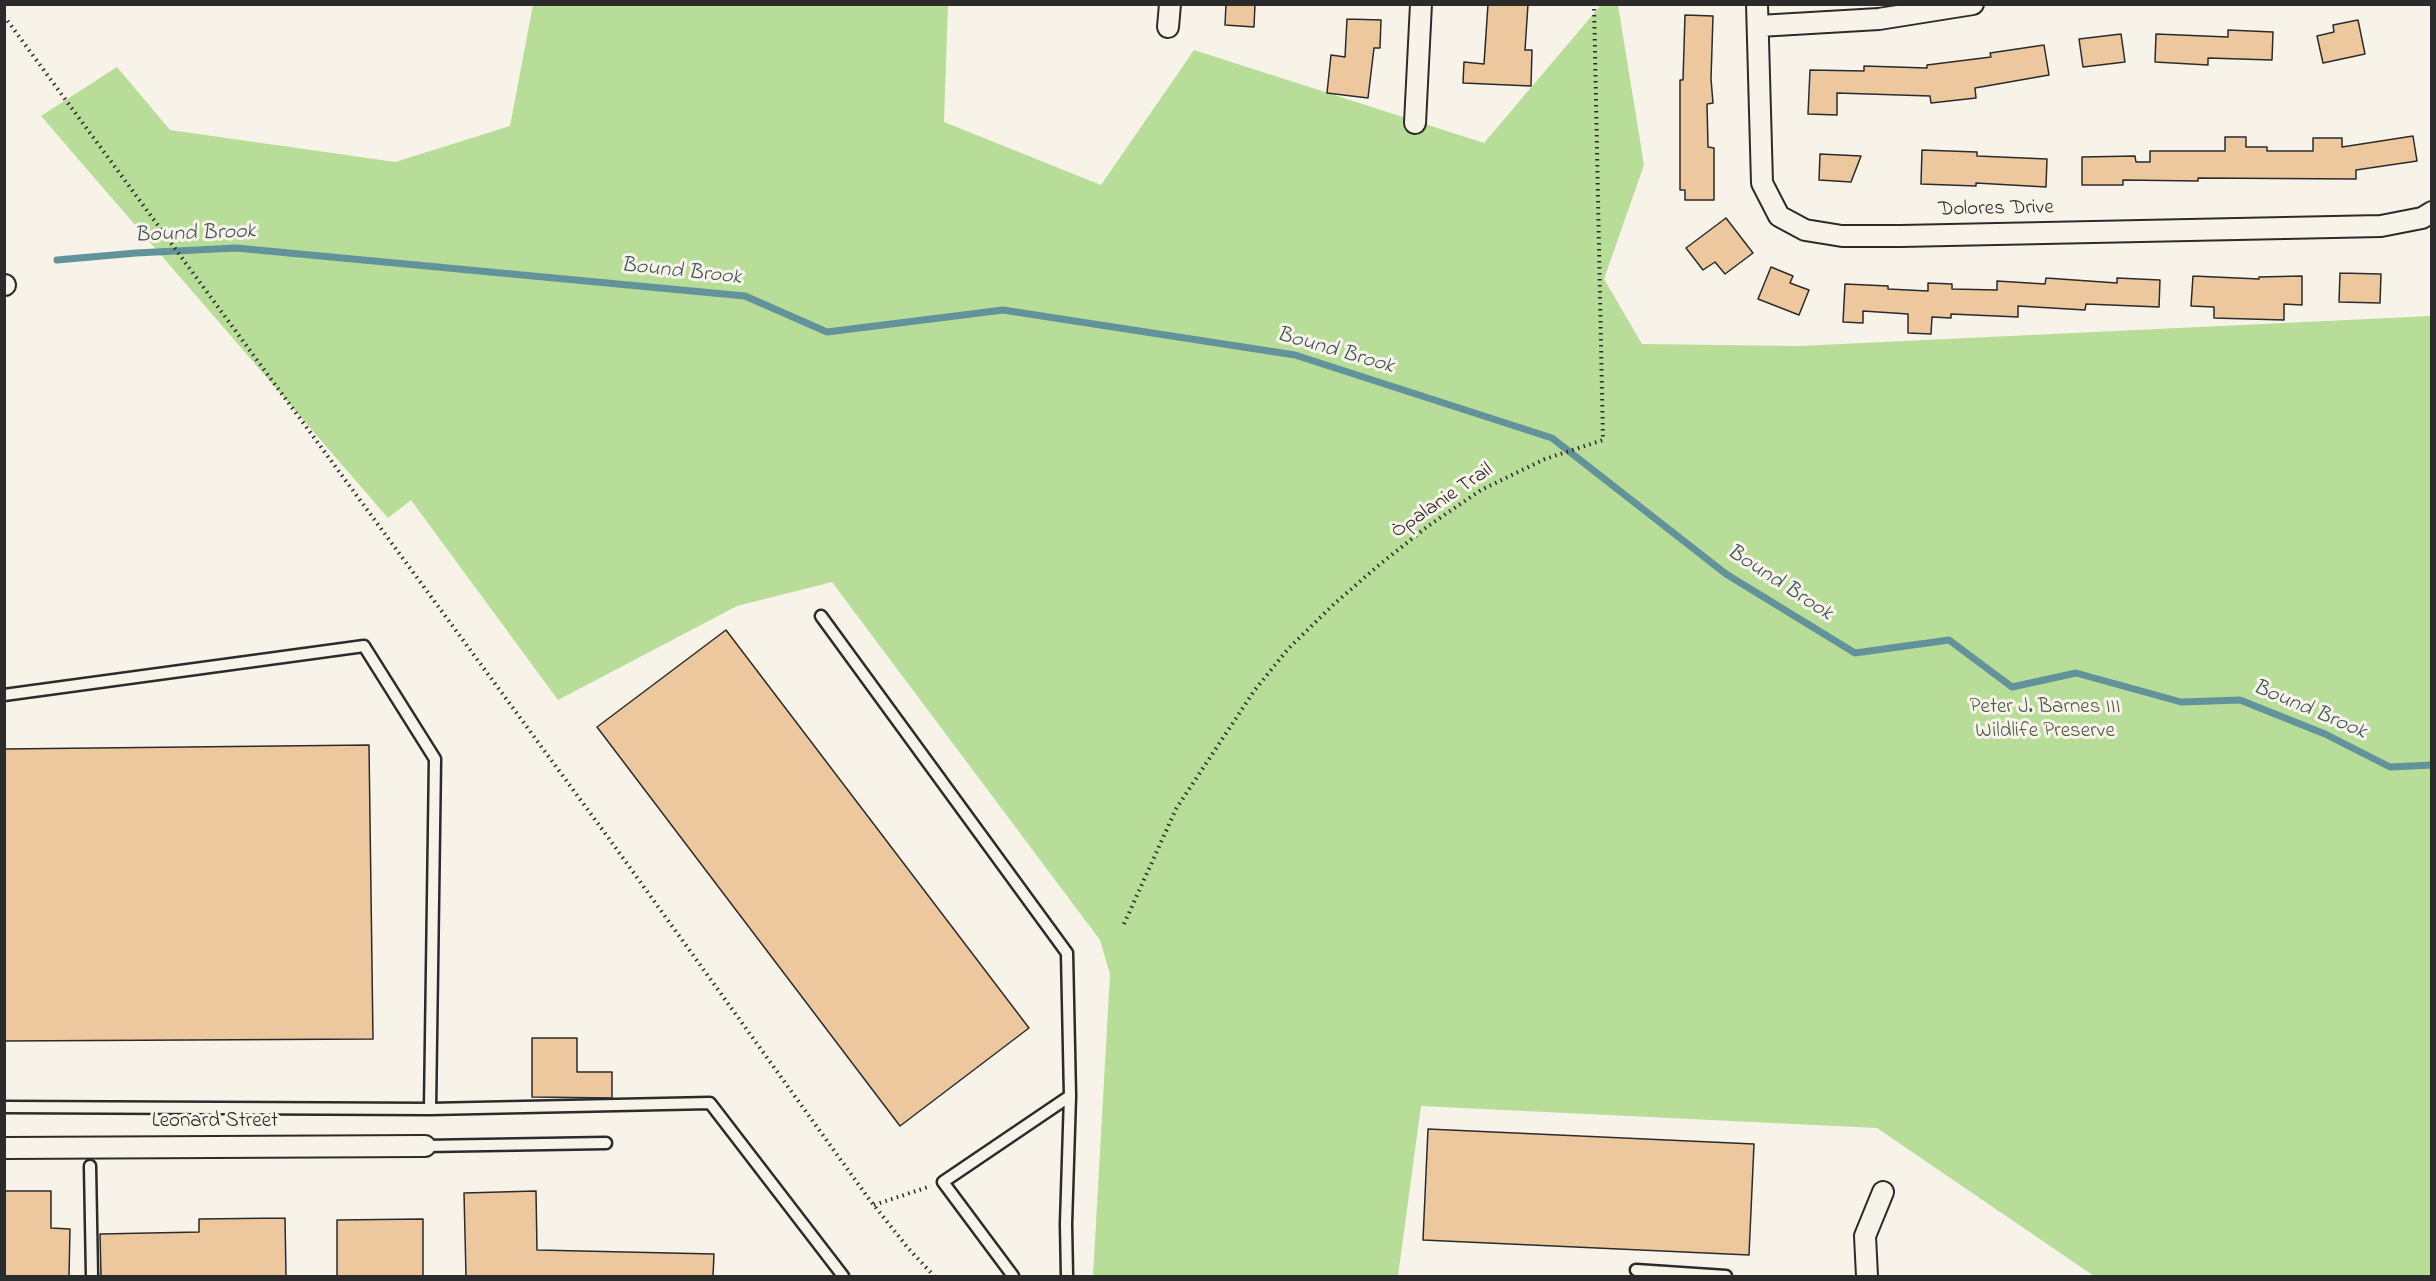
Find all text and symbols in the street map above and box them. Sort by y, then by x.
street label: Dolores Drive [1938,196,2054,224]
water label: Bound Brook [134,220,256,250]
water label: Bound Brook [619,254,743,292]
water label: Bound Brook [1273,323,1397,381]
street label: Òpalanie Trail [1387,459,1499,545]
water label: Bound Brook [1721,540,1837,628]
water label: Bound Brook [2248,675,2370,747]
park label: Peter J. Barnes III Wildlife Preserve [1970,696,2120,746]
street label: Leonard Street [152,1110,278,1136]

